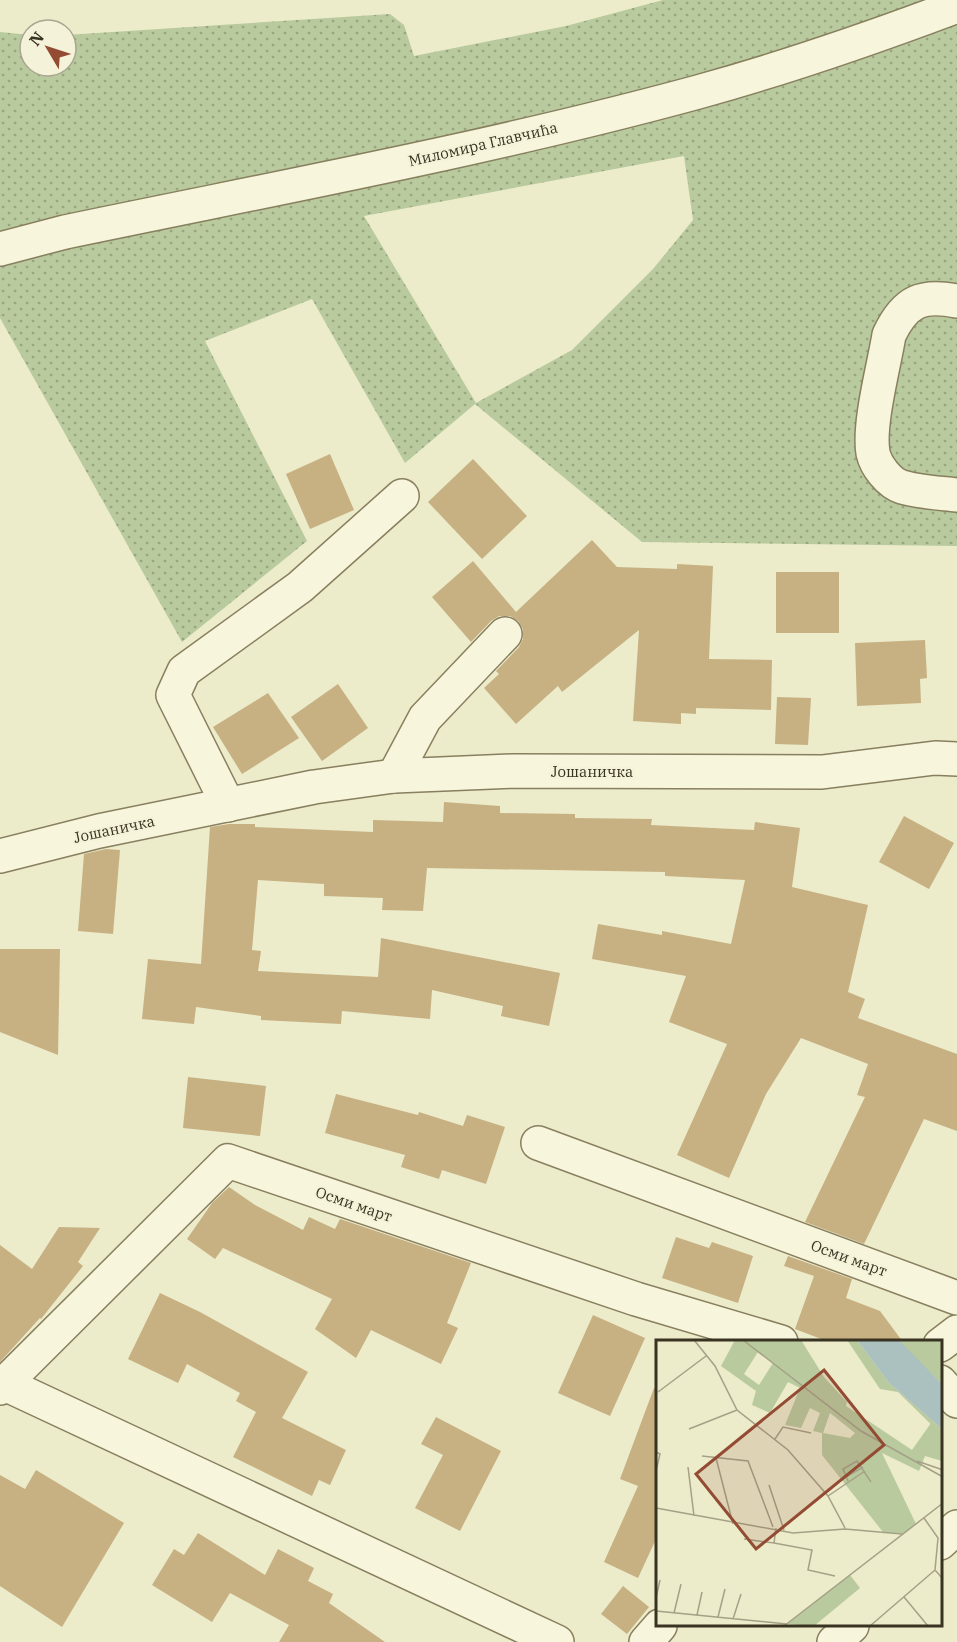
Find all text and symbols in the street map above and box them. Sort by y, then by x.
north arrow [18,18,78,78]
text: N [25,27,48,50]
street label: Миломира Главчића [407,118,559,170]
street label: Јошаничка [551,762,633,781]
street label: Јошаничка [72,811,156,847]
street label: Осми март [313,1182,395,1226]
street label: Осми март [808,1235,890,1281]
inset map [656,1340,942,1627]

